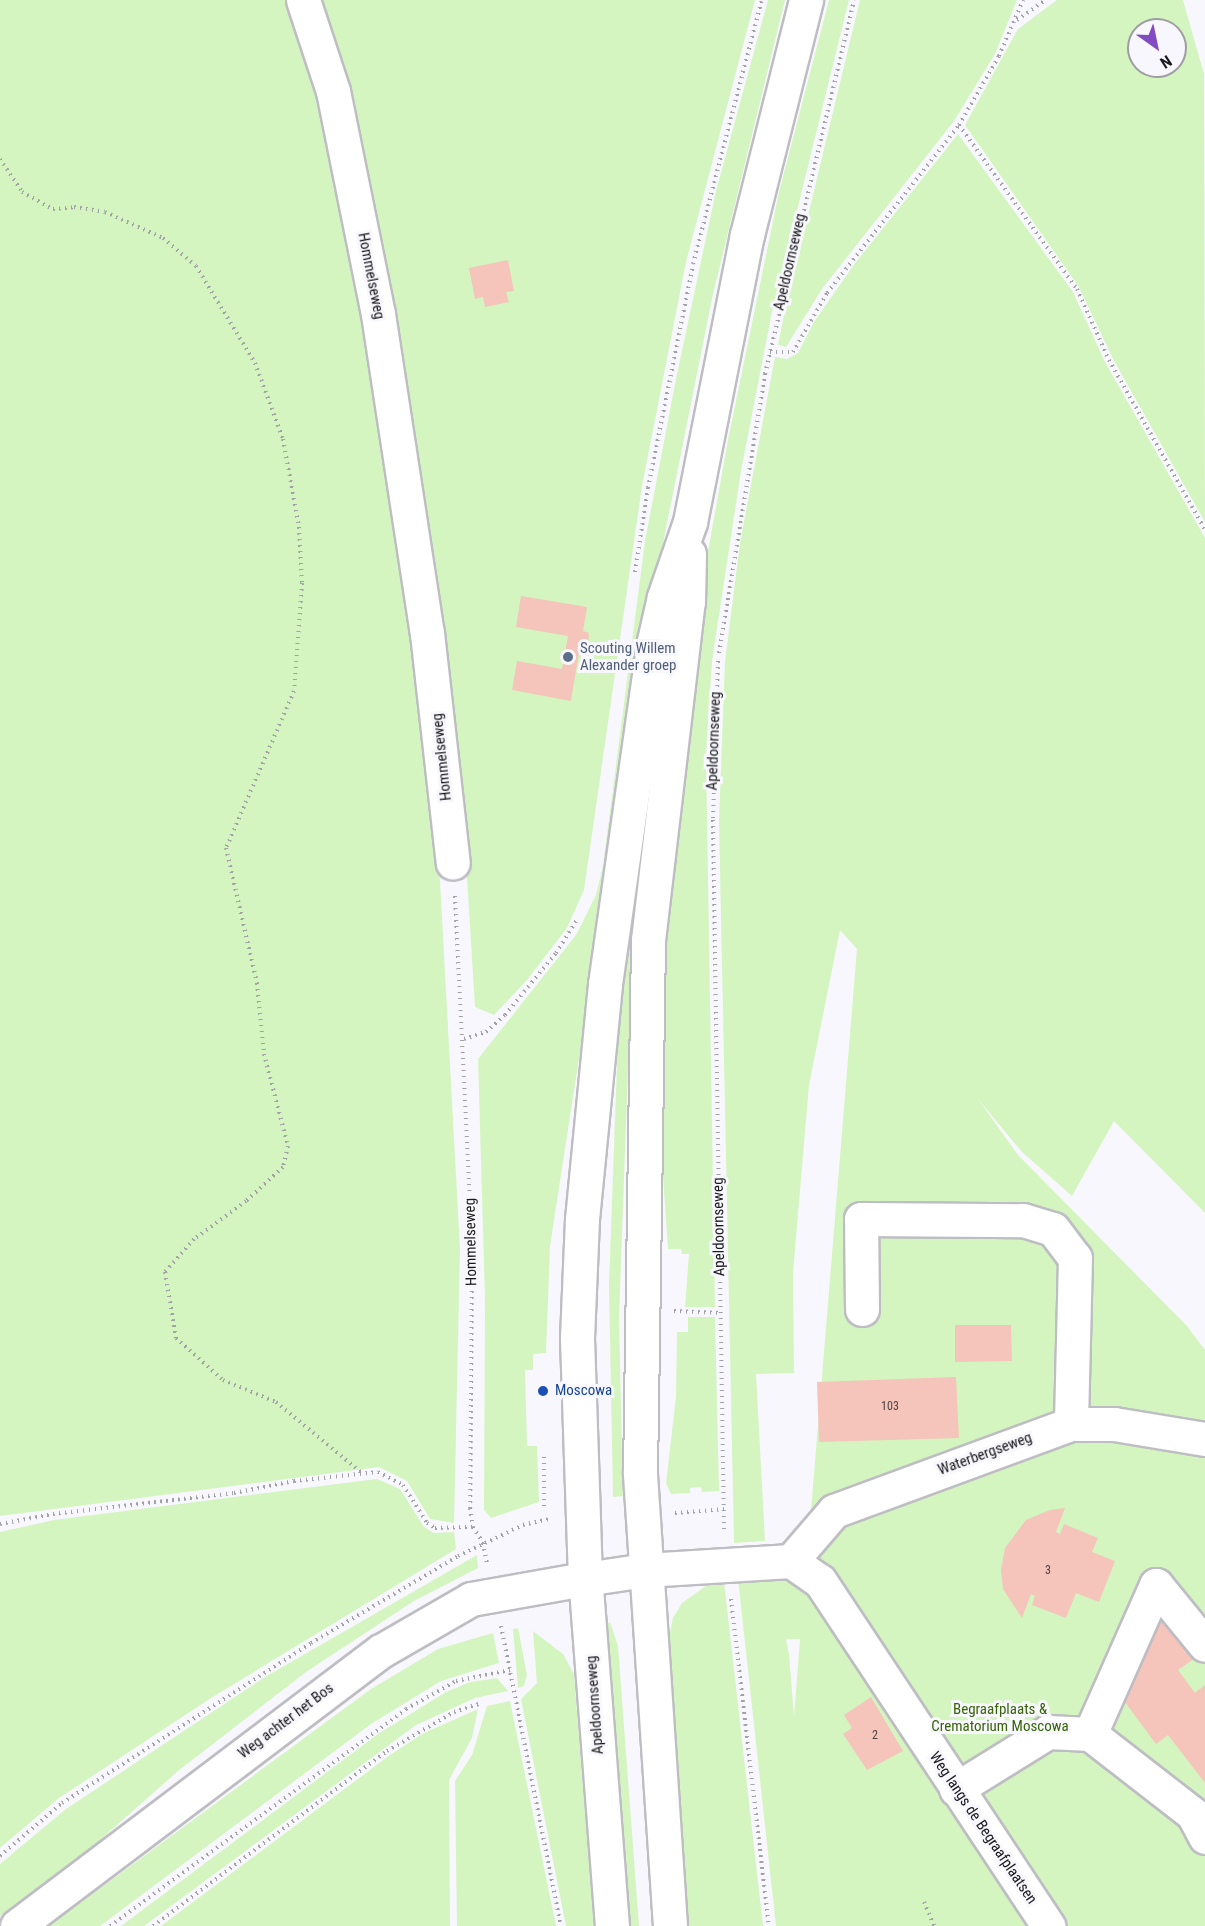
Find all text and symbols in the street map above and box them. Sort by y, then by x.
north arrow [1127,18,1187,78]
text: N [1157,51,1175,72]
street label: Apeldoornseweg [770,212,810,312]
street label: Hommelseweg [354,231,388,321]
place label: Scouting Willem Alexander groep [580,639,676,674]
marker: Scouting Willem Alexander groep [561,650,575,664]
street label: Apeldoornseweg [703,691,725,791]
street label: Hommelseweg [428,712,456,802]
street label: Apeldoornseweg [709,1177,729,1277]
street label: Hommelseweg [461,1198,481,1286]
place label: Moscowa [555,1382,612,1400]
marker: Moscowa [536,1384,550,1398]
house number: 103 [881,1400,899,1414]
street label: Waterbergseweg [936,1429,1034,1479]
house number: 3 [1045,1564,1051,1578]
street label: Apeldoornseweg [583,1655,607,1755]
street label: Weg achter het Bos [235,1679,337,1763]
park label: Begraafplaats & Crematorium Moscowa [931,1700,1069,1735]
house number: 2 [872,1729,878,1743]
street label: Weg langs de Begraafplaatsen [925,1749,1041,1907]

